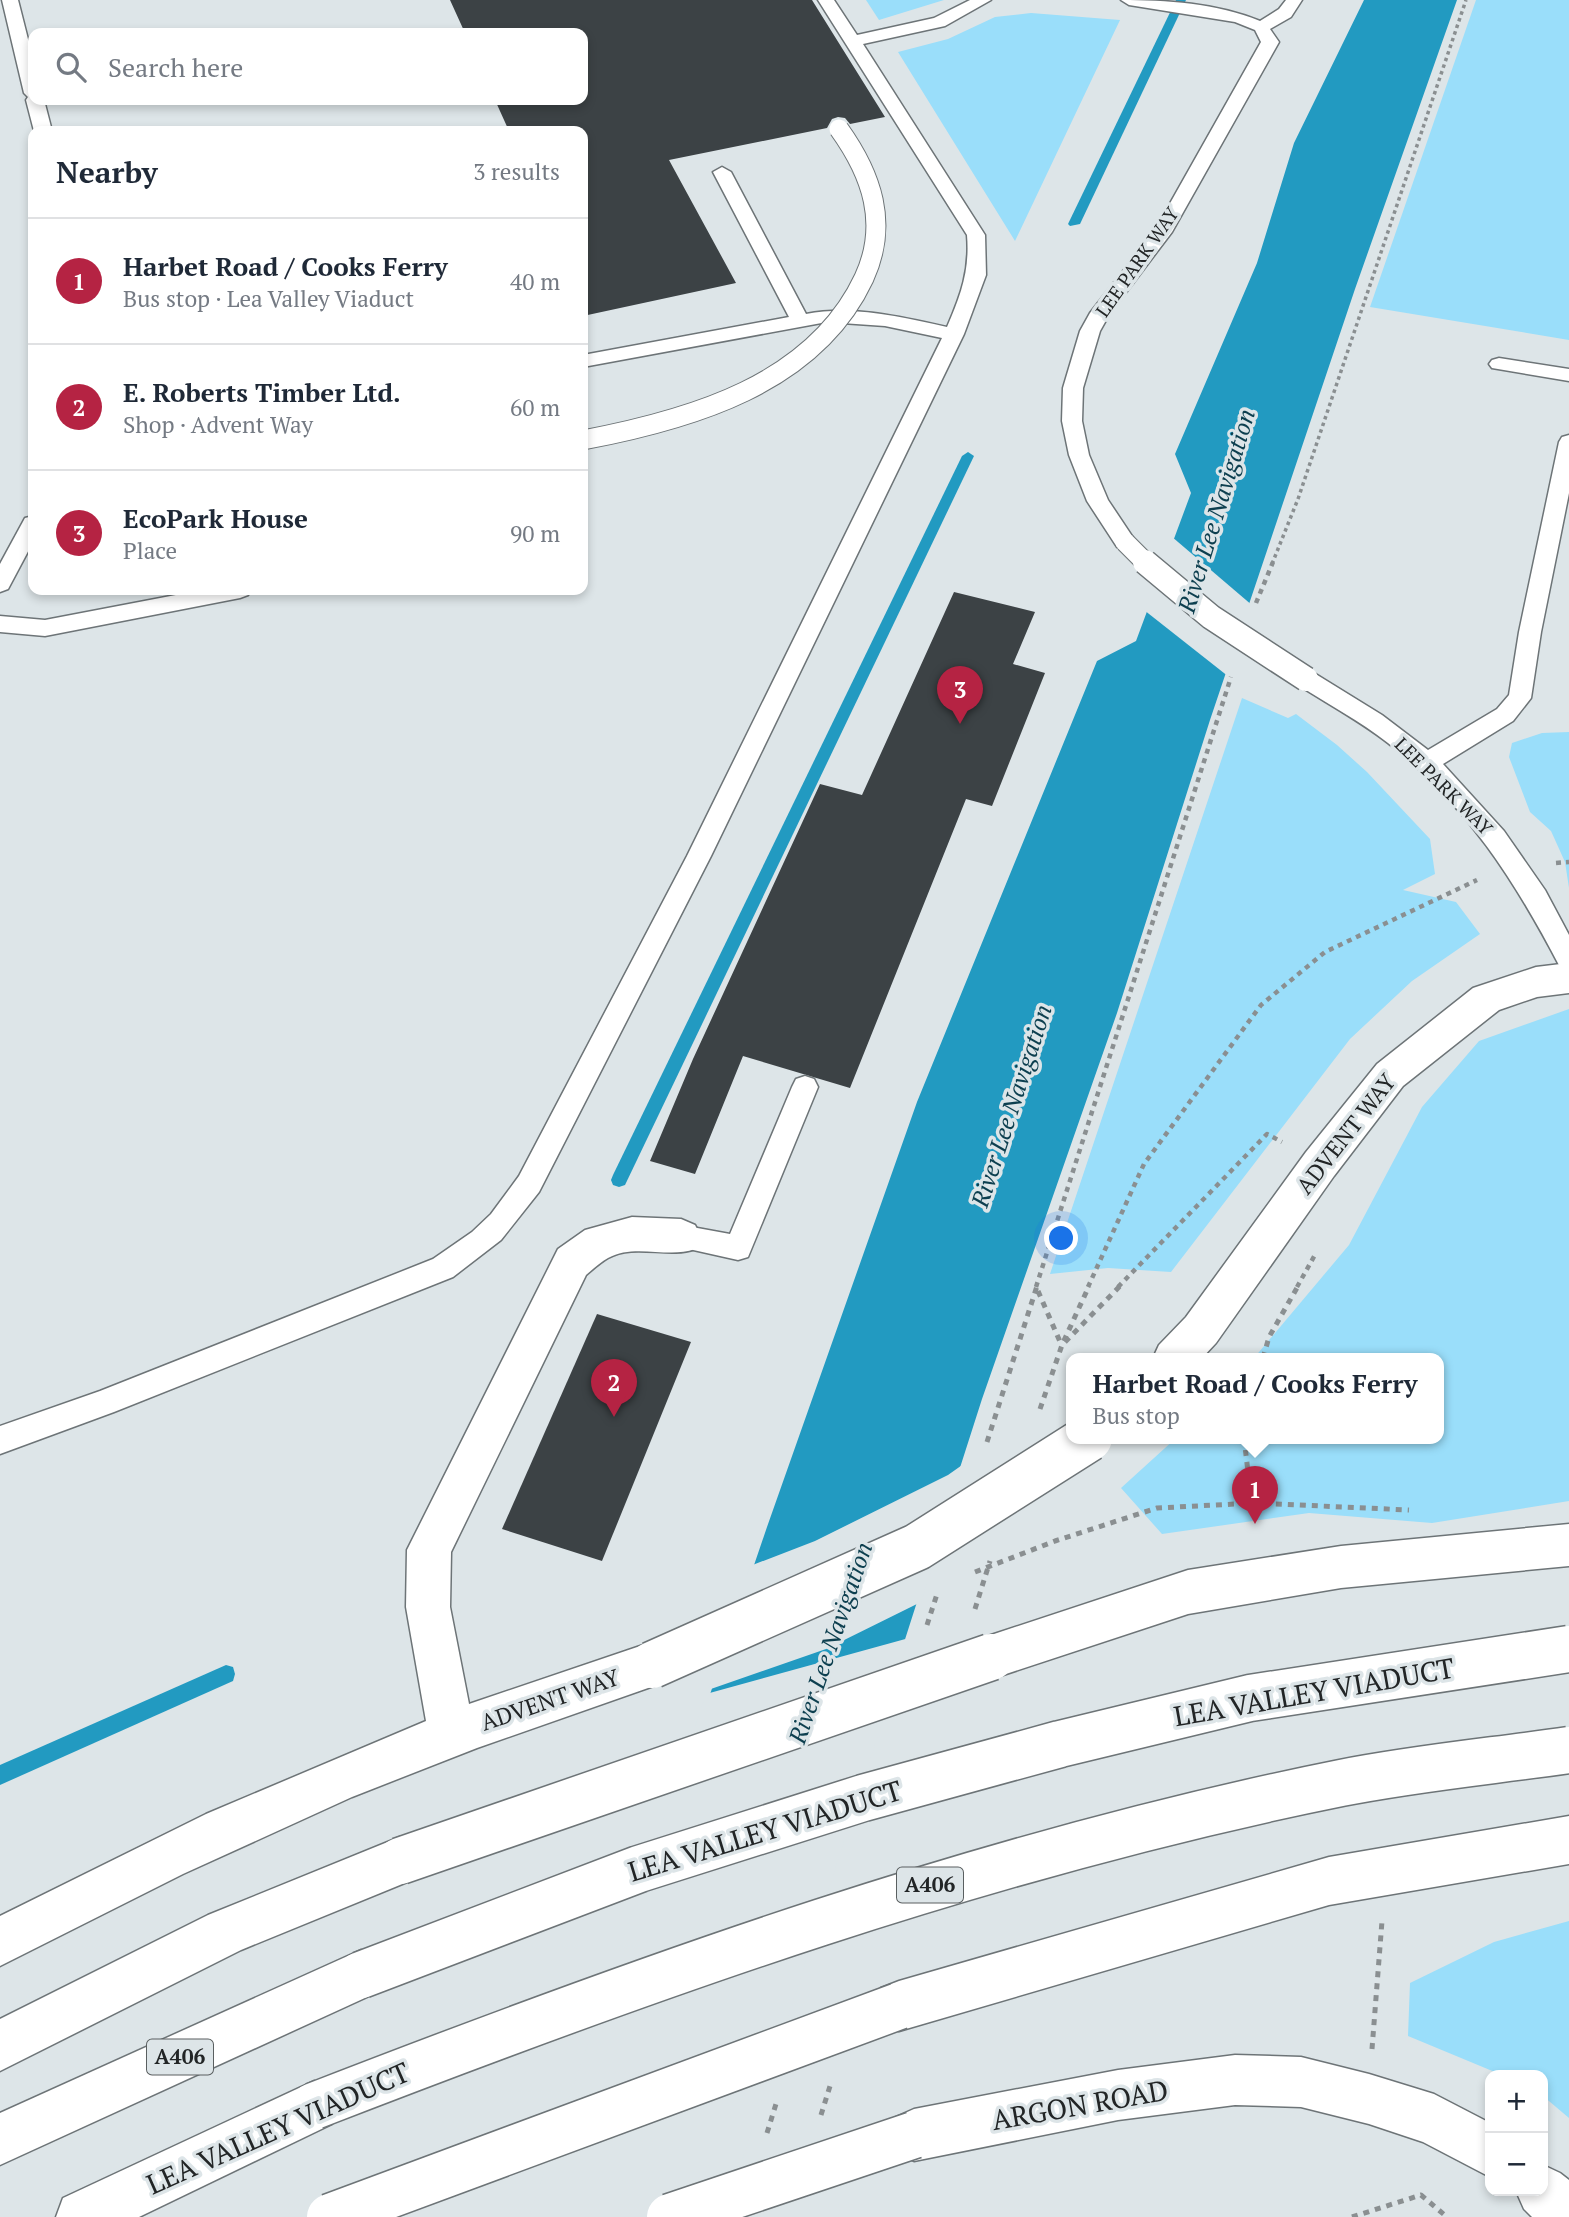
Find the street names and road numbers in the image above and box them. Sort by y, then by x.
street label: LEE PARK WAY [1089,201,1184,322]
street label: LEE PARK WAY [1390,731,1499,840]
street label: ADVENT WAY [1289,1067,1402,1200]
street label: LEA VALLEY VIADUCT [1171,1649,1457,1734]
street label: ADVENT WAY [476,1661,623,1738]
street label: LEA VALLEY VIADUCT [624,1771,906,1890]
road number: A406 [897,1868,963,1902]
road number: A406 [147,2039,213,2074]
street label: LEA VALLEY VIADUCT [140,2053,415,2202]
street label: ARGON ROAD [989,2071,1171,2138]

